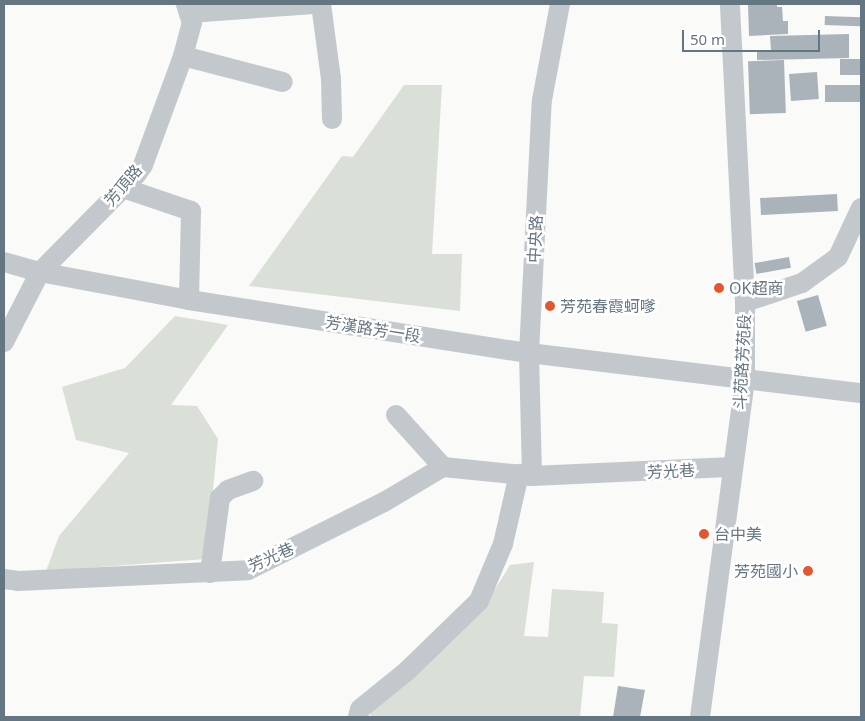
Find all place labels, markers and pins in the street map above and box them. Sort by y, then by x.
place label: OK超商 [729,278,783,298]
marker: OK超商 [713,282,725,294]
place label: 芳苑春霞蚵嗲 [560,296,656,316]
marker: 芳苑春霞蚵嗲 [544,300,556,312]
place label: 台中美 [714,524,762,544]
marker: 台中美 [698,528,710,540]
place label: 芳苑國小 [734,561,798,581]
marker: 芳苑國小 [802,565,814,577]

